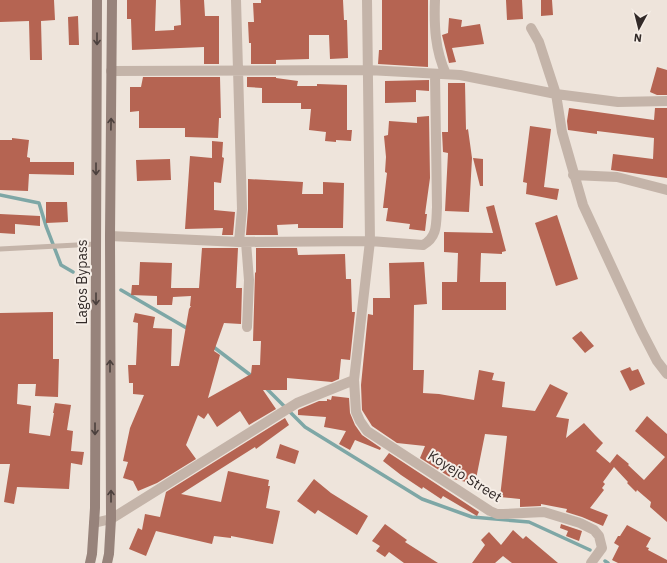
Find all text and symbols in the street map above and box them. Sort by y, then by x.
north arrow [619,8,659,48]
text: N [633,30,643,45]
one-way arrow [93,32,101,45]
one-way arrow [107,118,115,131]
one-way arrow [92,162,100,175]
street label: Lagos Bypass [73,239,91,324]
one-way arrow [92,292,100,305]
one-way arrow [106,360,114,373]
one-way arrow [91,422,99,435]
street label: Koyejo Street [425,446,505,506]
one-way arrow [107,490,115,503]

